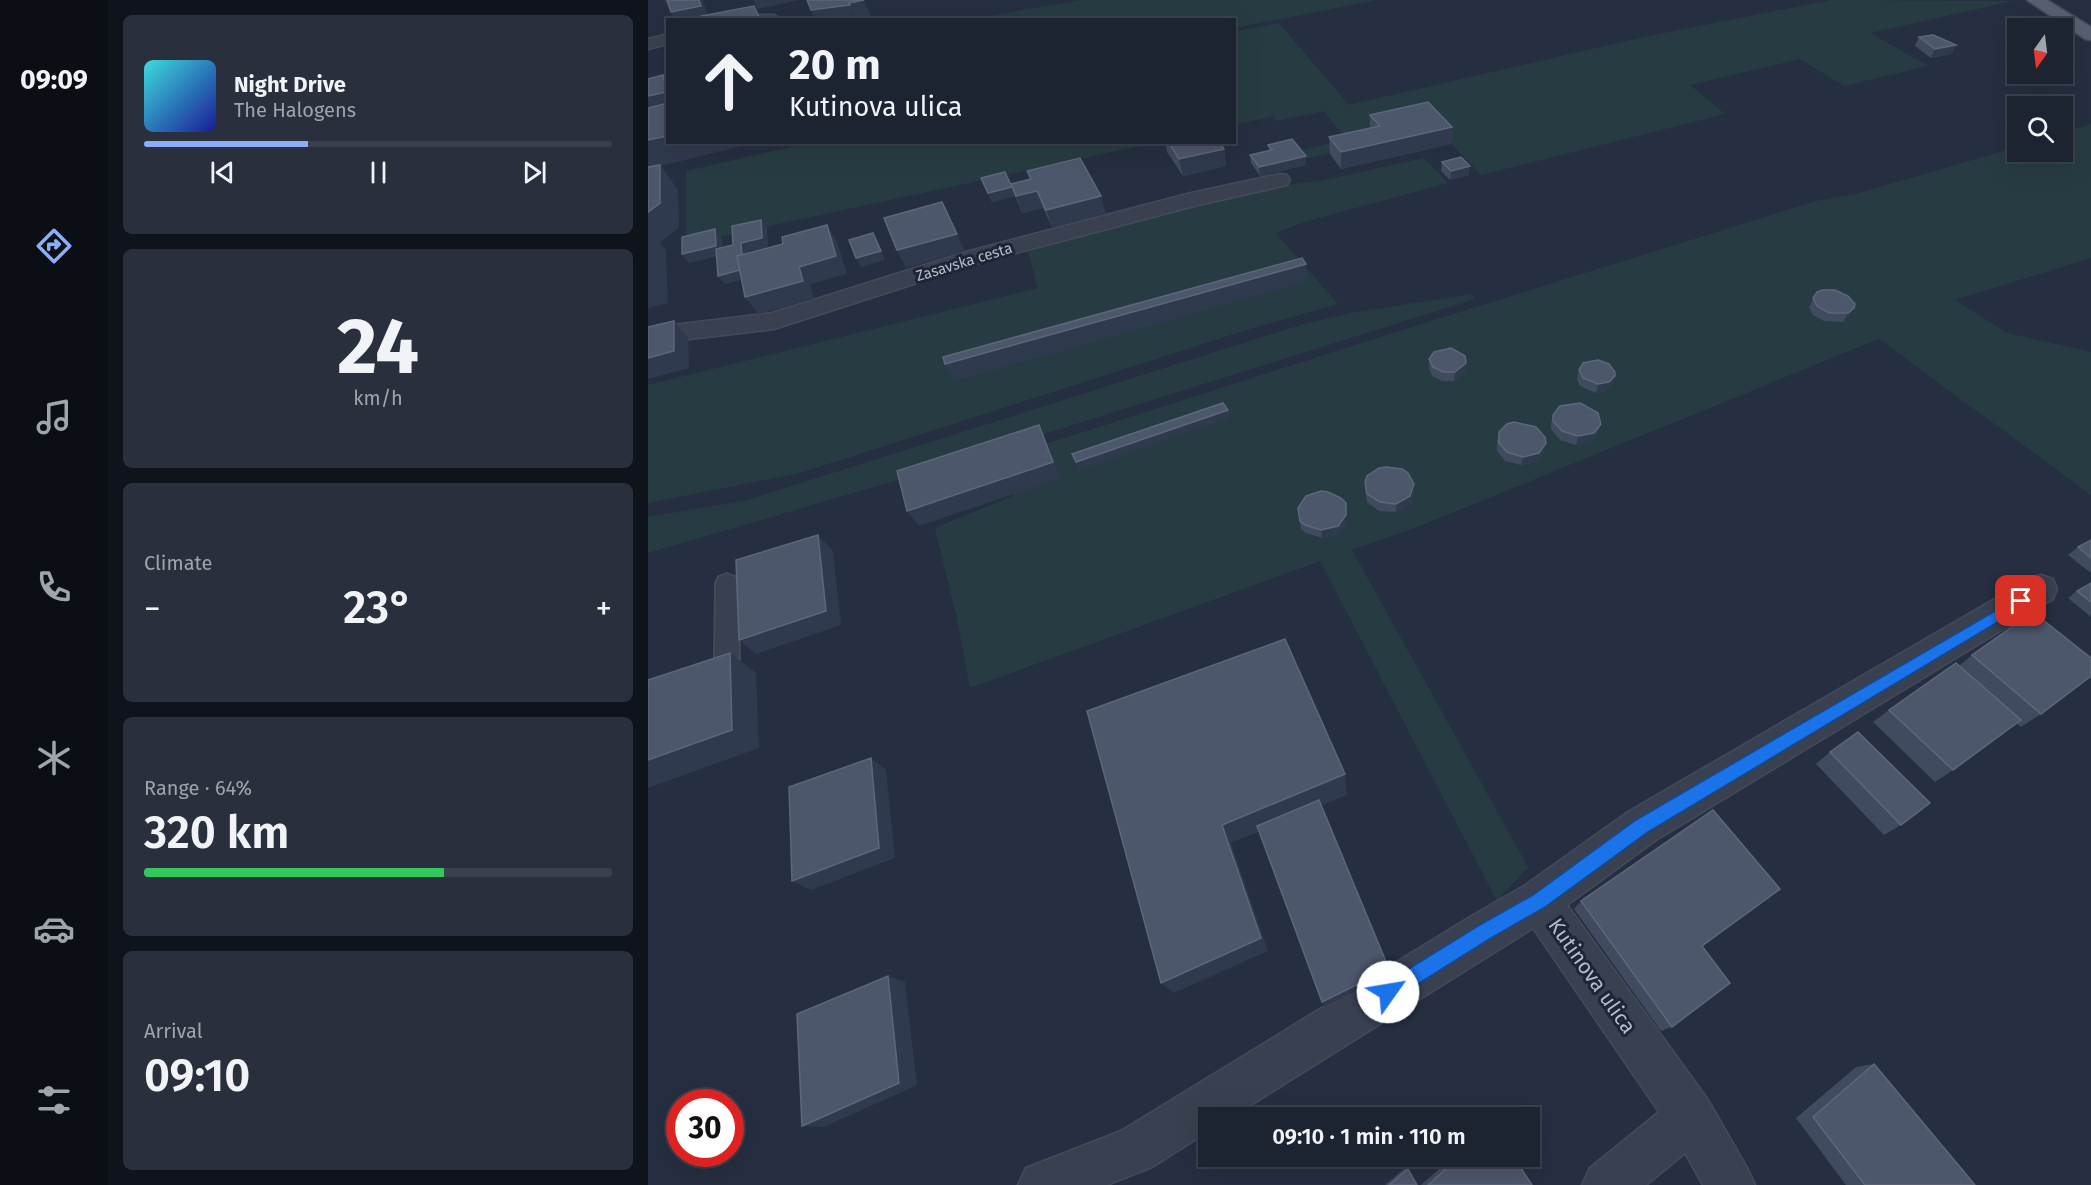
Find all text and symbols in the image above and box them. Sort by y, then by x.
north arrow [2007,18,2073,84]
map controls [2007,18,2073,162]
text: 20 m [789,40,881,90]
icon: ahead [690,42,768,120]
text: 09:09 [20,64,88,96]
text: Night Drive [234,71,346,98]
text: Kutinova ulica [789,91,962,123]
button: search [2007,96,2073,162]
text: The Halogens [234,98,356,122]
icon: previous [206,156,239,189]
icon: pause [362,156,395,189]
icon: next [518,156,551,189]
icon: directions [33,225,75,267]
street label: Zasavska cesta [914,239,1014,285]
text: 24 [337,300,419,394]
text: km/h [353,386,403,410]
icon: music [33,396,75,438]
text: Climate [144,551,212,575]
icon: phone [33,566,75,608]
pin [1995,575,2046,626]
text: 23° [343,581,413,635]
icon: arrive [2004,584,2037,617]
text: − [144,589,161,629]
text: + [596,589,612,629]
icon: climate [33,737,75,779]
text: Range · 64% [144,776,252,800]
text: 320 km [144,806,289,860]
icon: car [33,908,75,950]
street label: Kutinova ulica [1543,913,1641,1039]
position arrow [1356,960,1420,1024]
text: Arrival [144,1019,203,1043]
text: 09:10 [144,1049,250,1103]
icon: filters [33,1079,75,1121]
speed limit sign: 30 [666,1089,744,1167]
text: 09:10 · 1 min · 110 m [1272,1123,1466,1150]

